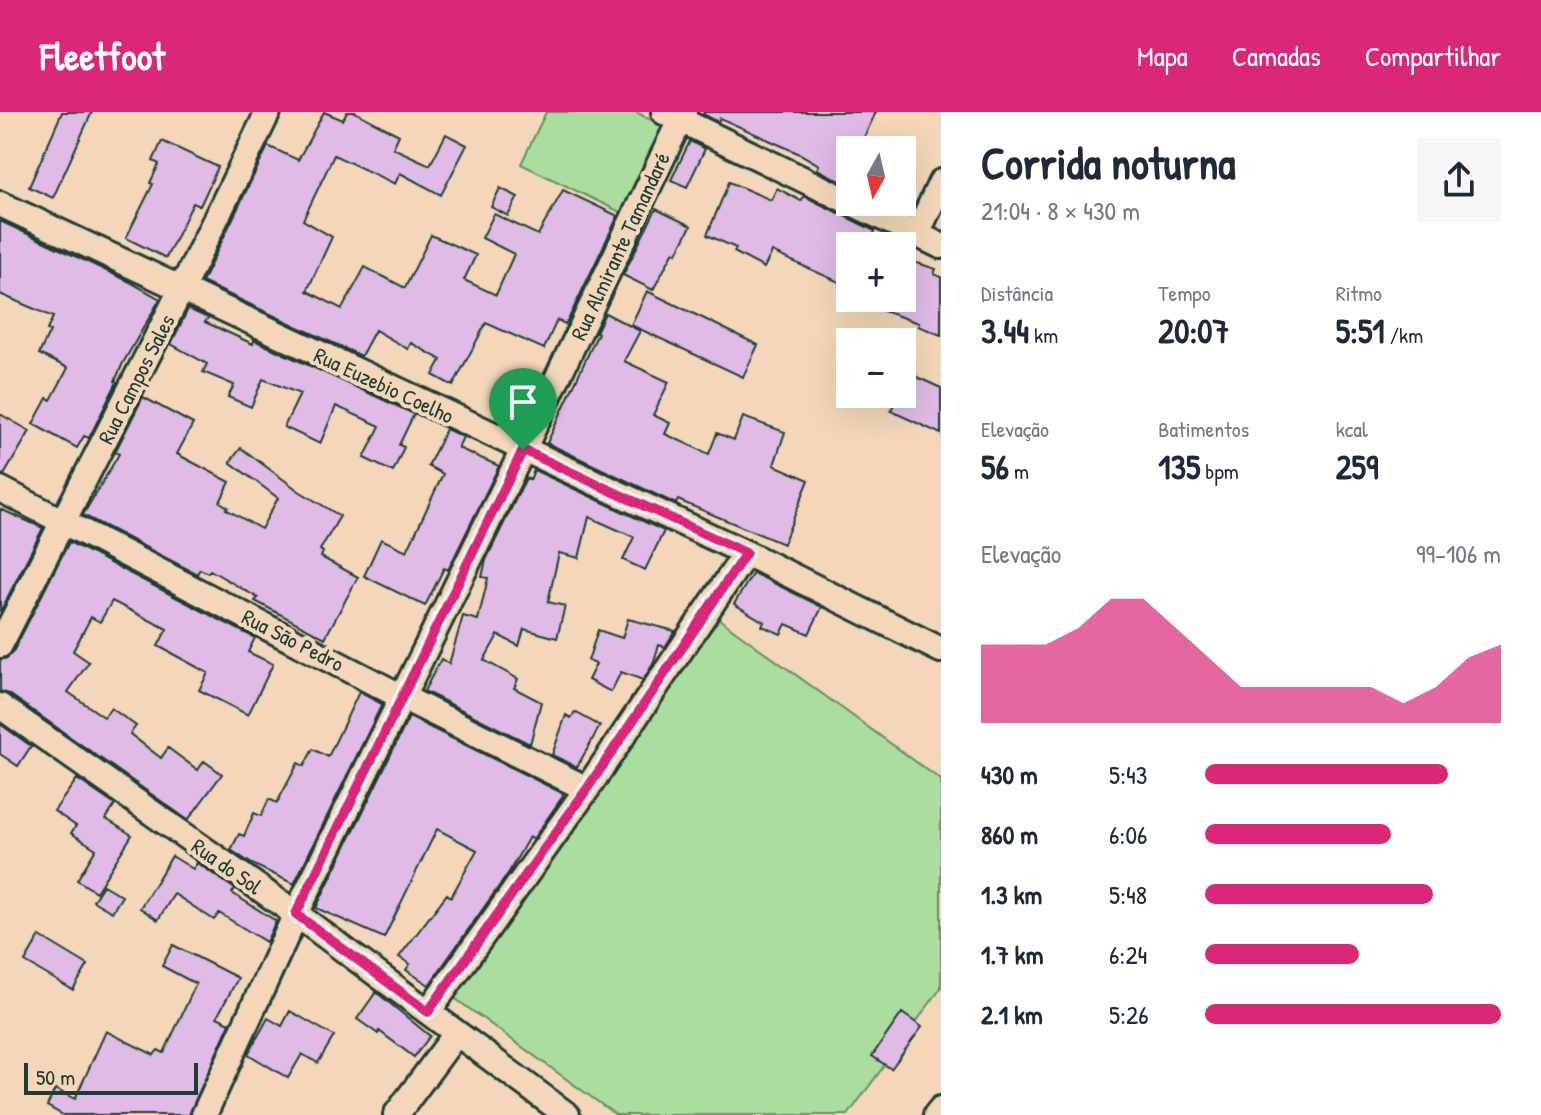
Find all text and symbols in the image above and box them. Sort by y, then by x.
text: Fleetfoot [40,30,165,82]
text: Mapa [1137,37,1188,75]
text: Camadas [1232,37,1321,75]
text: Compartilhar [1365,37,1501,75]
text: Corrida noturna [981,133,1236,193]
north arrow [836,136,916,216]
map controls [836,136,916,408]
button: share [1417,138,1501,222]
street label: Rua Almirante Tamandaré [563,147,677,345]
text: 21:04 · 8 × 430 m [981,193,1140,228]
button: + [836,232,916,312]
text: Distância [981,278,1053,308]
text: Tempo [1158,278,1211,308]
text: Ritmo [1336,278,1382,308]
text: 3.44 [981,308,1029,354]
text: 20:07 [1158,308,1229,354]
text: 5:51 [1336,308,1385,354]
street label: Rua Campos Sales [90,309,182,449]
text: km [1029,320,1058,350]
text: /km [1385,320,1423,350]
button: − [836,328,916,408]
street label: Rua Euzebio Coelho [309,340,459,430]
pin [489,368,557,450]
icon: arrive [501,380,545,424]
text: Elevação [981,414,1049,444]
text: Batimentos [1158,414,1249,444]
text: kcal [1336,414,1368,444]
text: 56 [981,444,1009,490]
text: 135 [1158,444,1200,490]
text: 259 [1336,444,1378,490]
text: m [1009,456,1029,486]
text: bpm [1200,456,1239,486]
text: Elevação [981,536,1061,571]
text: 99–106 m [1416,536,1501,571]
street label: Rua São Pedro [237,602,349,678]
text: 430 m [981,757,1038,792]
text: 5:43 [1109,757,1147,792]
text: 860 m [981,817,1038,852]
text: 6:06 [1109,817,1147,852]
street label: Rua do Sol [186,831,268,901]
text: 1.3 km [981,877,1042,912]
text: 5:48 [1109,877,1147,912]
text: 1.7 km [981,937,1043,972]
text: 6:24 [1109,937,1147,972]
text: 2.1 km [981,997,1043,1032]
text: 5:26 [1109,997,1149,1032]
scale bar [24,1059,198,1095]
text: 50 m [36,1062,75,1092]

